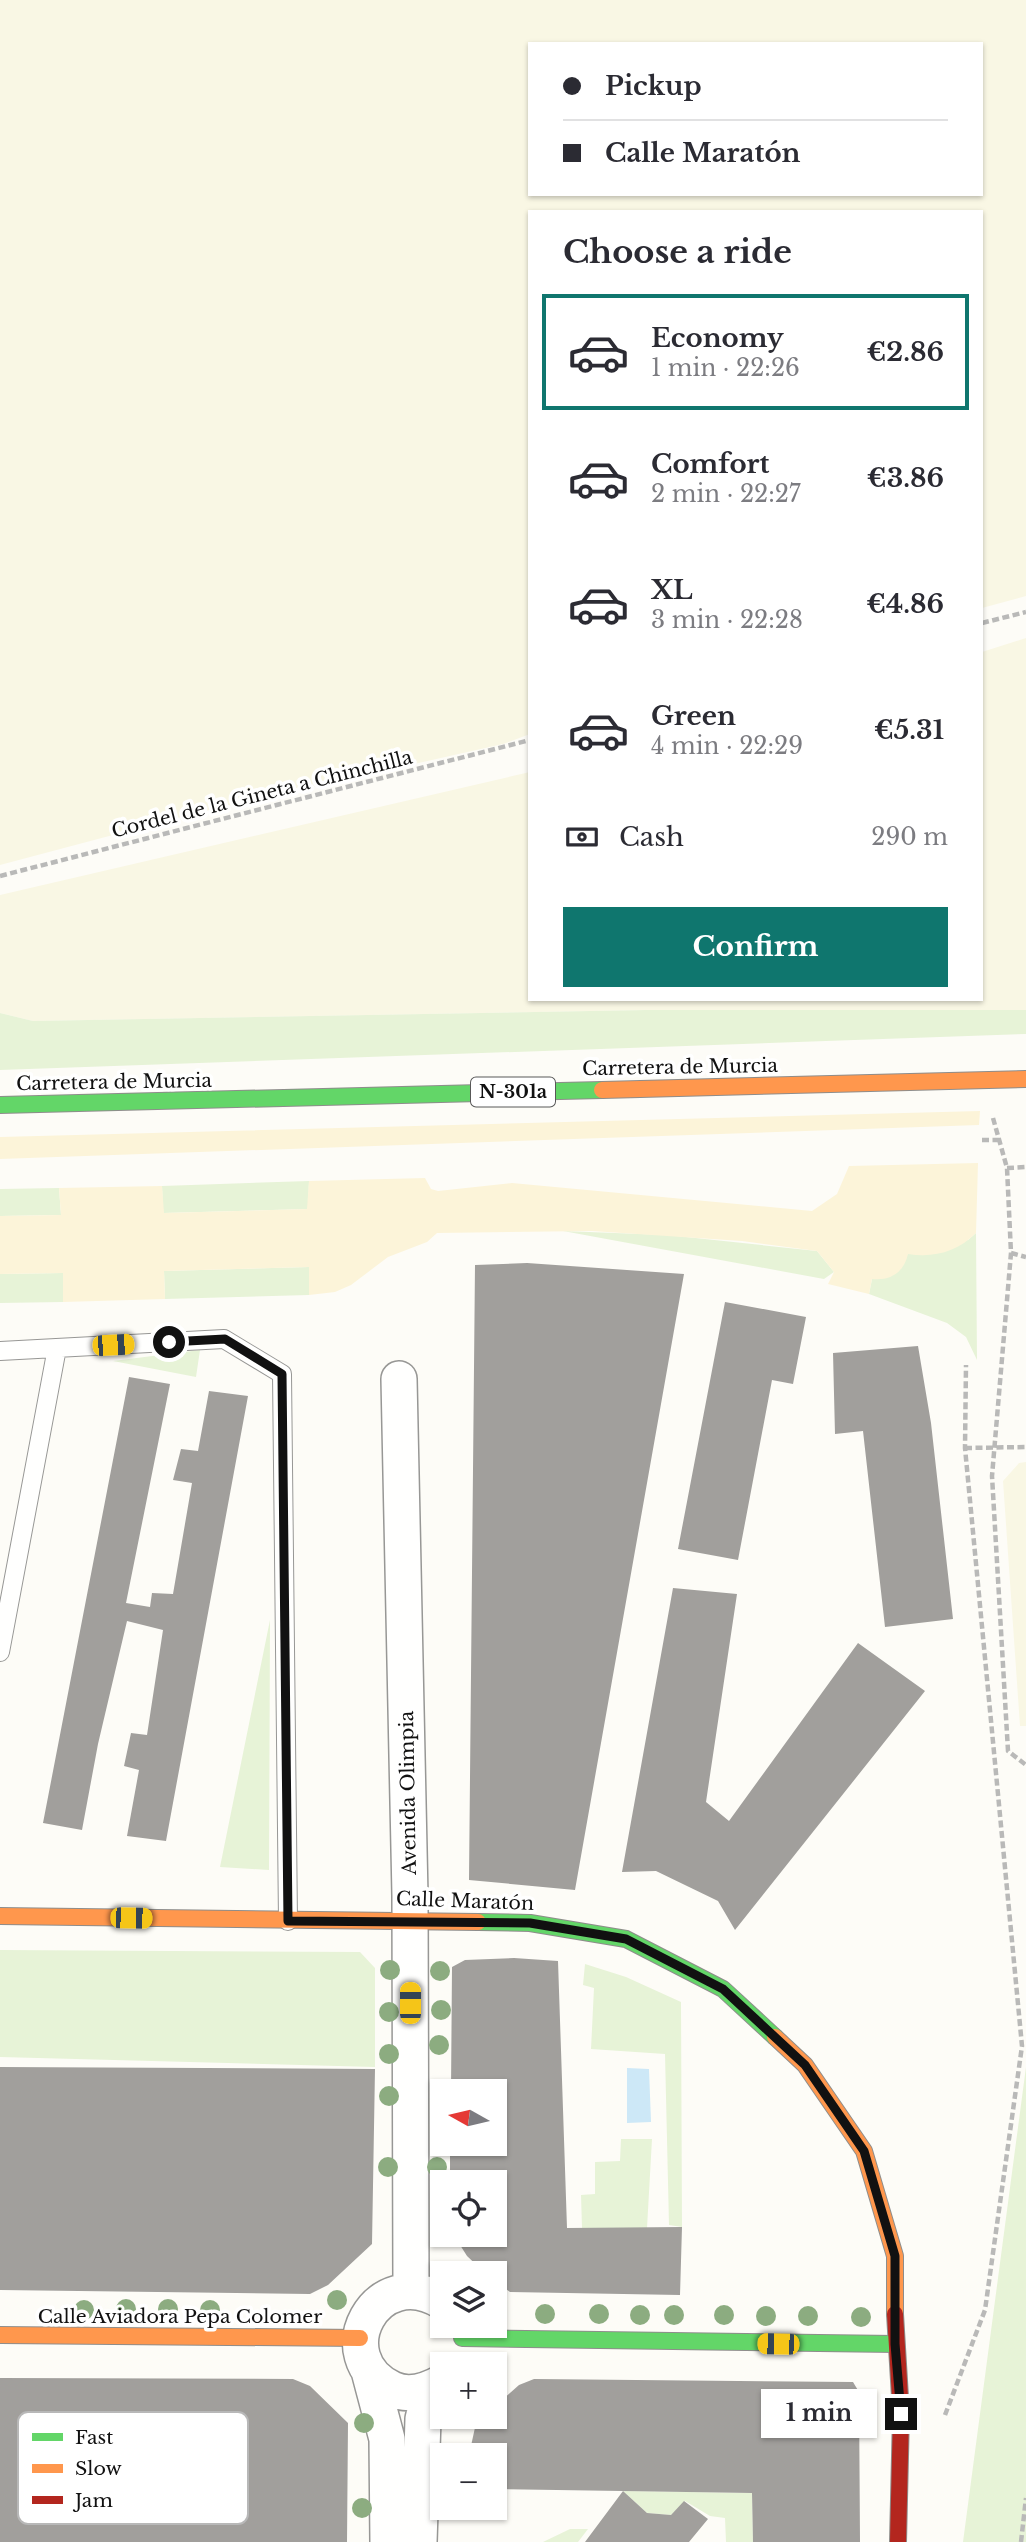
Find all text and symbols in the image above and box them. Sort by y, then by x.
text: Pickup [605,70,702,102]
text: Calle Maratón [605,137,800,169]
text: Choose a ride [563,232,792,272]
icon: car [567,321,630,384]
text: Economy [651,322,784,354]
text: €2.86 [866,336,944,368]
text: 1 min · 22:26 [651,354,800,382]
icon: car [567,447,630,510]
text: Comfort [651,448,769,480]
text: €3.86 [867,462,944,494]
text: 2 min · 22:27 [651,480,801,508]
icon: car [567,573,630,636]
text: XL [651,574,693,606]
text: €4.86 [866,588,944,620]
text: 3 min · 22:28 [651,606,803,634]
icon: car [567,699,630,762]
text: Green [651,700,736,732]
text: €5.31 [874,714,944,746]
text: 4 min · 22:29 [651,732,803,760]
street label: Cordel de la Gineta a Chinchilla [109,745,415,843]
icon: cash [563,818,601,856]
text: Cash [619,821,684,853]
text: 290 m [871,823,948,851]
button: Confirm [563,907,948,987]
street label: Carretera de Murcia [582,1054,779,1080]
street label: Carretera de Murcia [16,1069,213,1095]
road number: N-301a [471,1078,555,1106]
route start [153,1326,185,1358]
car [92,1333,135,1357]
street label: Avenida Olimpia [395,1710,421,1876]
street label: Calle Maratón [396,1887,534,1915]
car [110,1907,153,1929]
car [400,1982,421,2024]
north arrow [430,2079,508,2156]
map controls [430,2079,507,2520]
button: locate [430,2170,507,2247]
button: layers [430,2261,507,2338]
street label: Calle Aviadora Pepa Colomer [38,2305,322,2328]
car [757,2333,800,2355]
button: + [430,2352,507,2429]
callout: 1 min [761,2390,876,2438]
route end [885,2398,917,2430]
text: 1 min [786,2399,852,2427]
legend [18,2412,248,2524]
text: Fast [75,2426,114,2449]
button: − [430,2443,507,2520]
text: Slow [75,2457,122,2480]
text: Jam [72,2489,113,2512]

